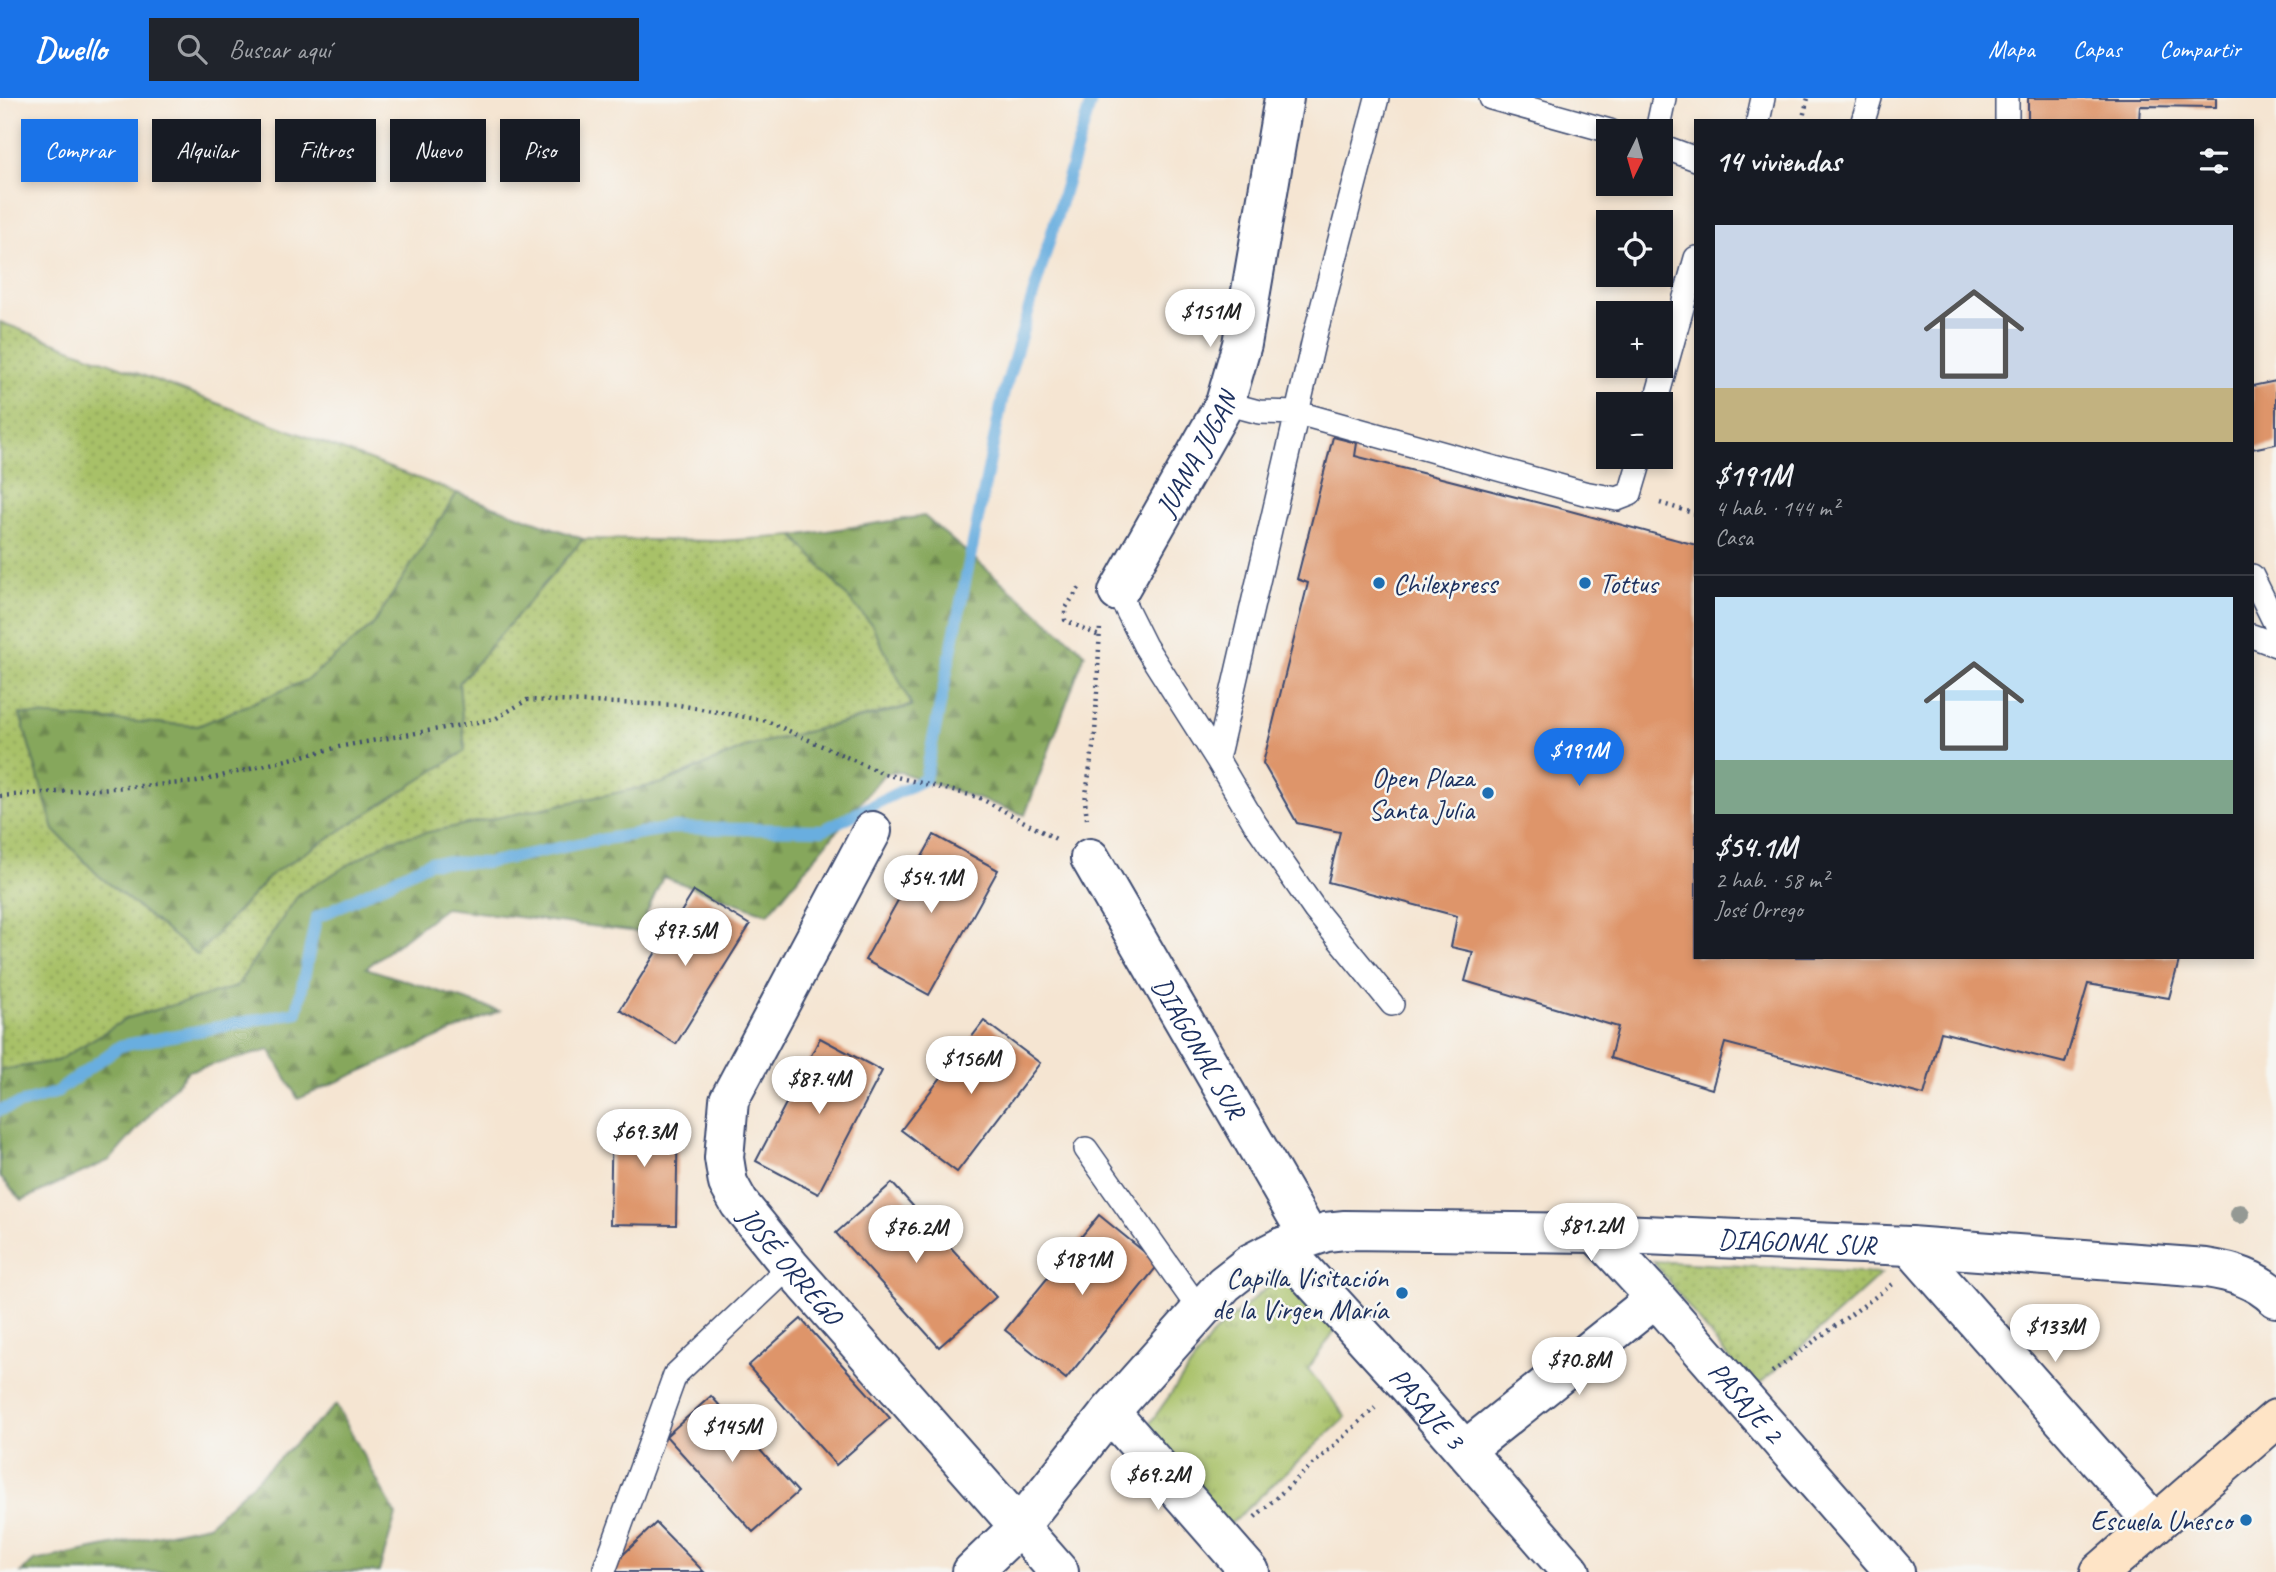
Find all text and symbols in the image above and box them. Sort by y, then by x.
search box [149,18,639,81]
text: Dwello [35,28,107,70]
icon: search [173,30,211,68]
text: Buscar aquí [229,33,331,66]
text: Mapa [1988,34,2035,64]
text: Capas [2073,34,2121,64]
text: Compartir [2159,34,2241,64]
chip: Comprar [21,119,138,182]
chip: Alquilar [152,119,261,182]
chip: Filtros [275,119,376,182]
chip: Nuevo [390,119,486,182]
chip: Piso [500,119,580,182]
north arrow [1596,119,1673,196]
map controls [1596,119,1673,469]
text: 14 viviendas [1715,142,1841,180]
icon: filters [2195,142,2233,180]
button: locate [1596,210,1673,287]
icon: home [1911,271,2037,397]
pin: $151M [1161,289,1259,349]
text: $151M [1181,297,1239,326]
button: + [1596,301,1673,378]
street label: JUANA JUGAN [1146,384,1246,524]
button: − [1596,392,1673,469]
text: $191M [1715,456,1791,494]
text: 4 hab. · 144 m² [1715,494,1839,523]
text: Casa [1715,523,1753,552]
place label: Chilexpress [1393,566,1499,601]
place label: Tottus [1599,566,1660,601]
marker: Chilexpress [1371,575,1387,591]
marker: Tottus [1577,575,1593,591]
icon: home [1911,643,2037,769]
pin: $191M [1530,728,1628,788]
text: $191M [1550,736,1608,765]
place label: Open Plaza Santa Julia [1368,760,1477,827]
marker: Open Plaza Santa Julia [1480,785,1496,801]
text: $54.1M [1715,828,1796,866]
pin: $54.1M [874,856,988,915]
text: $54.1M [900,863,962,892]
text: 2 hab. · 58 m² [1715,866,1828,895]
text: José Orrego [1715,895,1803,924]
pin: $97.5M [628,908,742,968]
text: $97.5M [654,916,716,945]
street label: DIAGONAL SUR [1145,970,1255,1127]
pin: $156M [922,1037,1020,1096]
text: $156M [942,1044,1000,1073]
pin: $87.4M [762,1056,876,1116]
text: $87.4M [788,1064,850,1093]
pin: $69.3M [587,1110,701,1169]
text: $69.3M [613,1117,675,1146]
street label: JOSÉ ORREGO [730,1198,852,1334]
pin: $81.2M [1534,1204,1648,1263]
pin: $76.2M [859,1206,973,1265]
text: $81.2M [1560,1211,1622,1240]
text: $76.2M [884,1213,948,1242]
street label: DIAGONAL SUR [1717,1221,1879,1262]
pin: $181M [1033,1238,1131,1297]
text: $181M [1053,1245,1111,1274]
place label: Capilla Visitación de la Virgen María [1212,1260,1390,1327]
marker: Capilla Visitación de la Virgen María [1394,1285,1410,1301]
pin: $133M [2006,1304,2104,1364]
text: $133M [2026,1312,2084,1341]
pin: $70.8M [1522,1338,1636,1397]
text: $70.8M [1548,1345,1610,1374]
street label: PASAJE 2 [1701,1354,1793,1451]
street label: PASAJE 3 [1383,1360,1474,1458]
pin: $145M [683,1404,781,1464]
text: $145M [703,1412,761,1441]
pin: $69.2M [1101,1452,1215,1512]
text: $69.2M [1127,1460,1189,1489]
place label: Escuela Unesco [2090,1503,2235,1538]
marker: Escuela Unesco [2238,1512,2254,1528]

